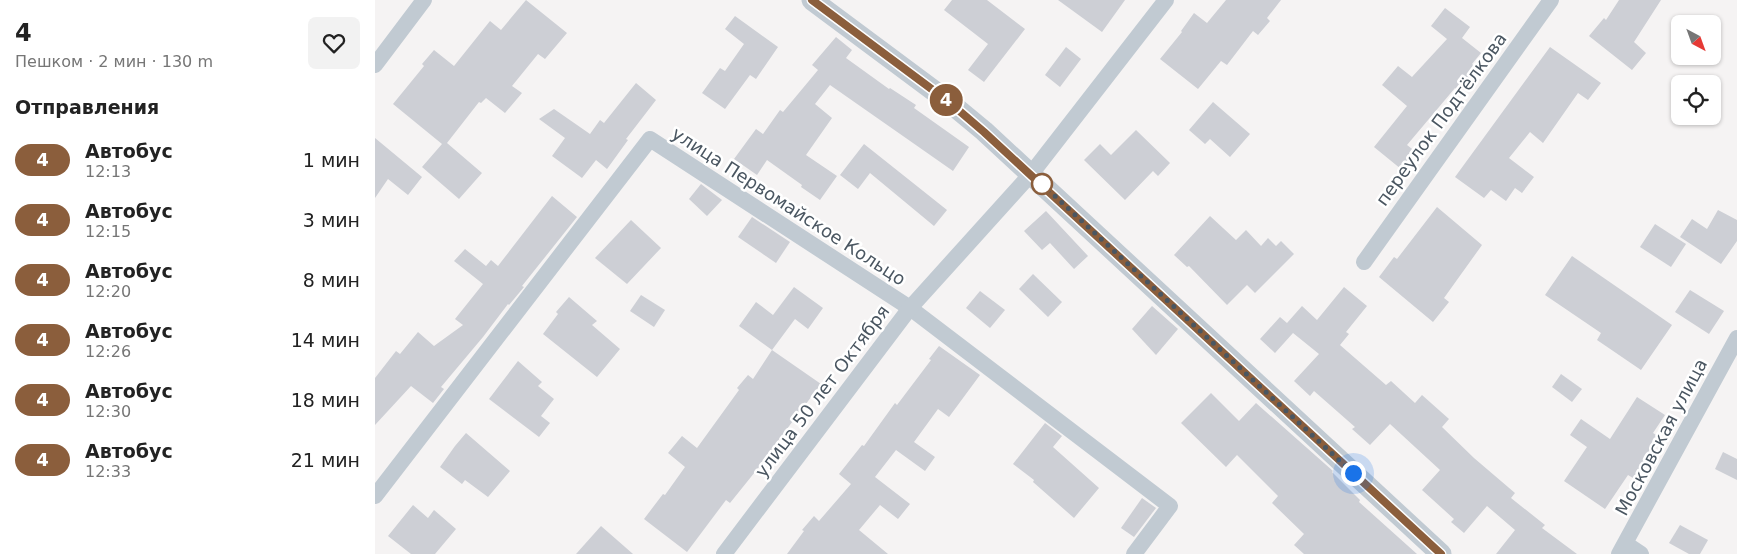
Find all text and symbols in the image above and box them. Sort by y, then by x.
north arrow [1671,15,1721,65]
map controls [1671,15,1721,125]
button: heart [308,17,360,69]
text: 4 [15,19,32,47]
street label: переулок Подтёлкова [1371,28,1511,210]
text: Пешком · 2 мин · 130 m [15,52,213,71]
button: locate [1671,75,1721,125]
line badge: 4 [930,84,962,116]
text: 4 [940,89,952,110]
text: Отправления [15,96,159,118]
street label: улица Первомайское Кольцо [668,122,910,290]
text: Автобус [85,140,173,162]
text: 4 [36,149,49,170]
text: 1 мин [303,149,360,171]
text: 12:13 [85,162,131,181]
unlabelled marker [1031,173,1053,195]
text: Автобус [85,200,173,222]
text: 4 [36,209,49,230]
text: 3 мин [303,209,360,231]
text: 12:15 [85,222,131,241]
text: Автобус [85,260,173,282]
text: 4 [36,269,49,290]
text: 8 мин [303,269,360,291]
text: 12:20 [85,282,131,301]
street label: улица 50 лет Октября [750,301,894,481]
text: Автобус [85,320,173,342]
text: 4 [36,329,49,350]
text: 14 мин [291,329,360,351]
text: 12:26 [85,342,131,361]
street label: Московская улица [1611,355,1711,519]
text: Автобус [85,380,173,402]
text: 4 [36,389,49,410]
text: 18 мин [291,389,360,411]
text: 12:30 [85,402,131,421]
text: Автобус [85,440,173,462]
text: 4 [36,449,49,470]
text: 21 мин [291,449,360,471]
your location [1341,461,1366,486]
text: 12:33 [85,462,131,481]

